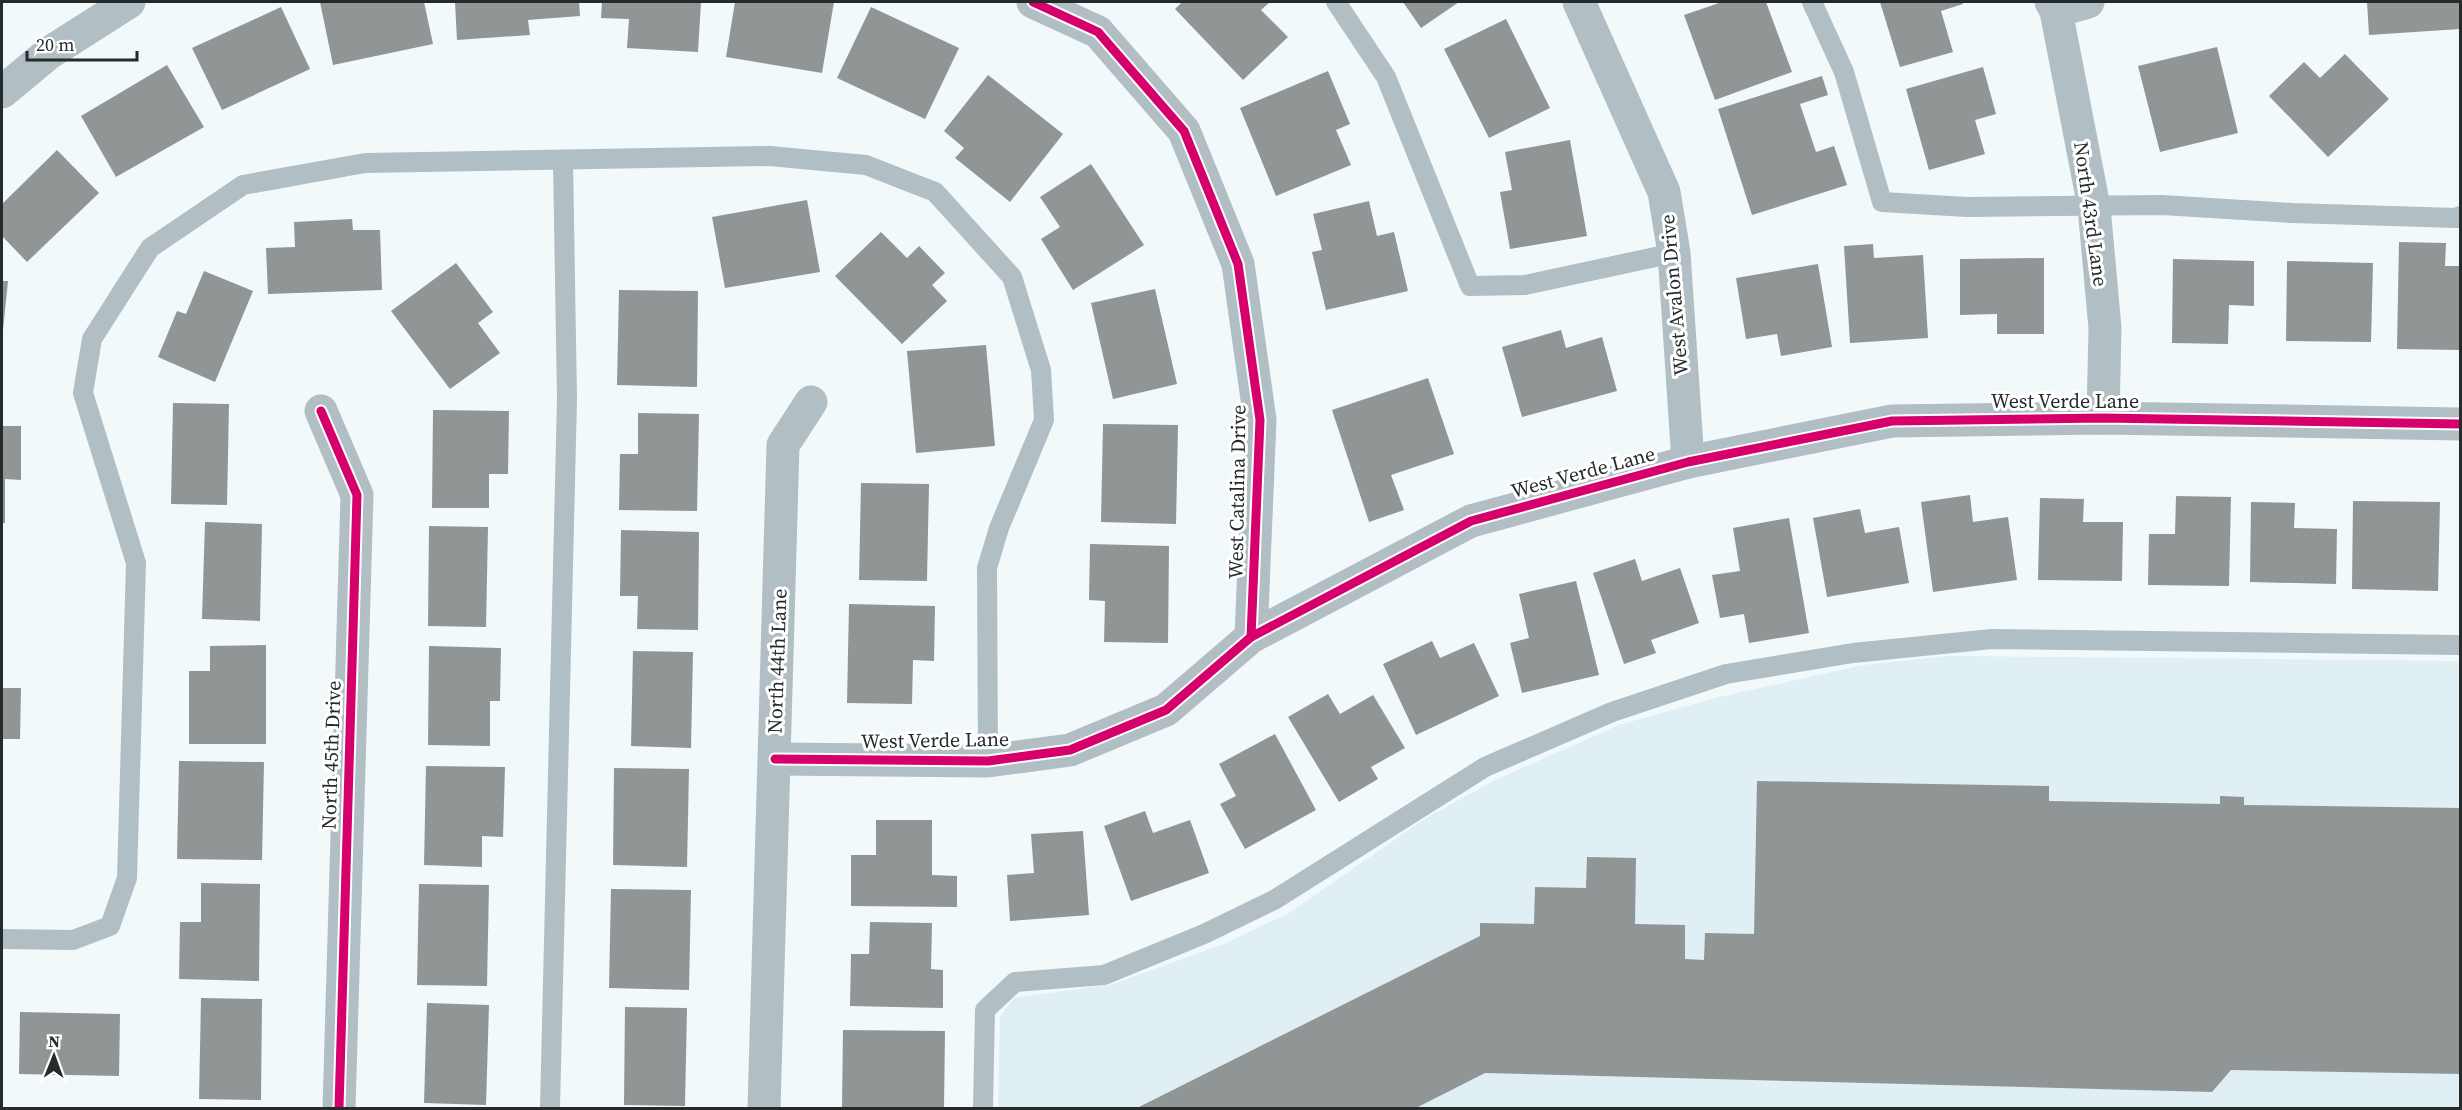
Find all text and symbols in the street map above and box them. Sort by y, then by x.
scale bar [27,24,136,62]
text: 20 m [36,32,74,57]
street label: North 43rd Lane [2067,140,2115,288]
street label: West Avalon Drive [1653,213,1695,377]
street label: West Verde Lane [1991,387,2139,415]
street label: West Catalina Drive [1221,405,1253,579]
street label: West Verde Lane [1508,439,1658,505]
street label: North 44th Lane [760,588,794,734]
street label: North 45th Drive [314,680,348,830]
street label: West Verde Lane [861,725,1009,755]
north arrow [24,1026,84,1086]
text: N [48,1030,61,1052]

